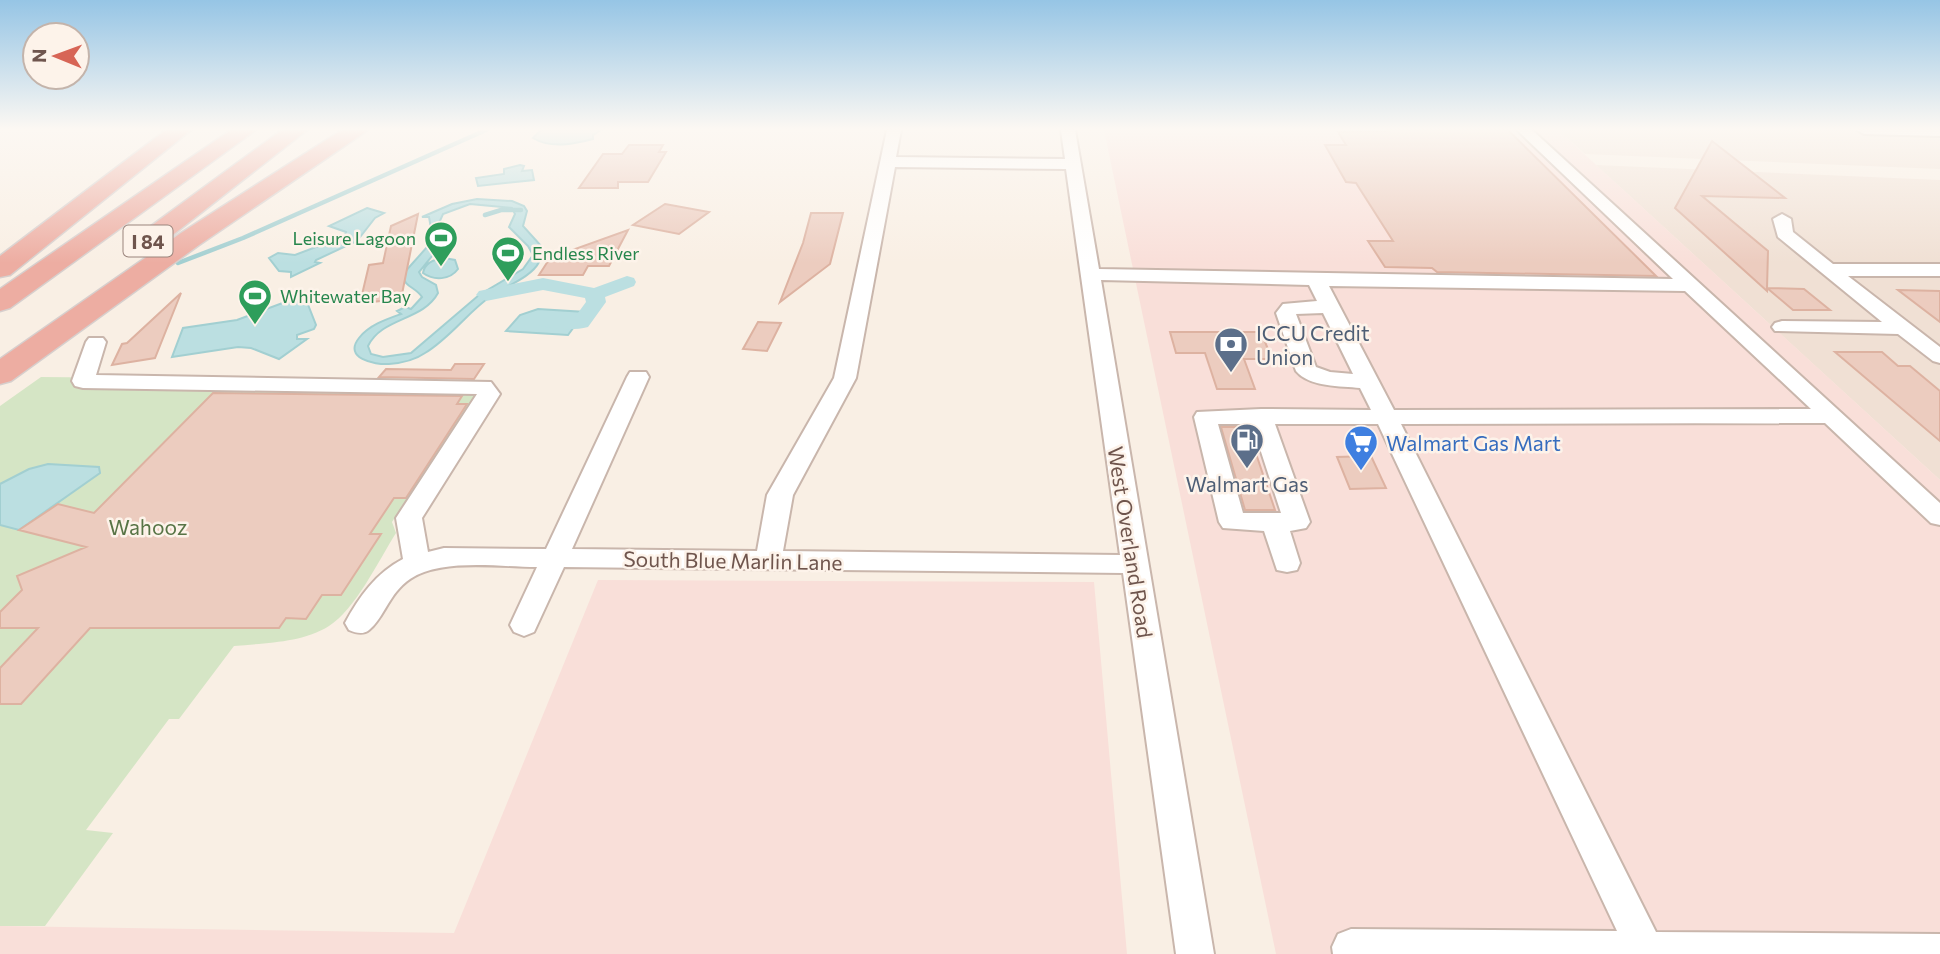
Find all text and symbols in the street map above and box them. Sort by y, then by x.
north arrow [21,21,91,91]
text: N [27,48,50,63]
sports icon: Leisure Lagoon [422,219,460,268]
road number: I 84 [124,226,172,256]
place label: Leisure Lagoon [292,227,416,249]
sports icon: Endless River [489,234,527,283]
place label: Endless River [532,242,640,264]
sports icon: Whitewater Bay [236,277,274,326]
place label: Whitewater Bay [280,285,411,307]
place label: ICCU Credit Union [1256,320,1370,369]
bank icon: ICCU Credit Union [1212,325,1250,374]
fuel station icon: Walmart Gas [1228,421,1266,470]
supermarket icon: Walmart Gas Mart [1342,423,1380,472]
place label: Walmart Gas Mart [1386,430,1561,455]
street label: West Overland Road [1104,444,1158,640]
place label: Walmart Gas [1186,471,1308,496]
park label: Wahooz [109,514,187,539]
street label: South Blue Marlin Lane [623,546,843,574]

